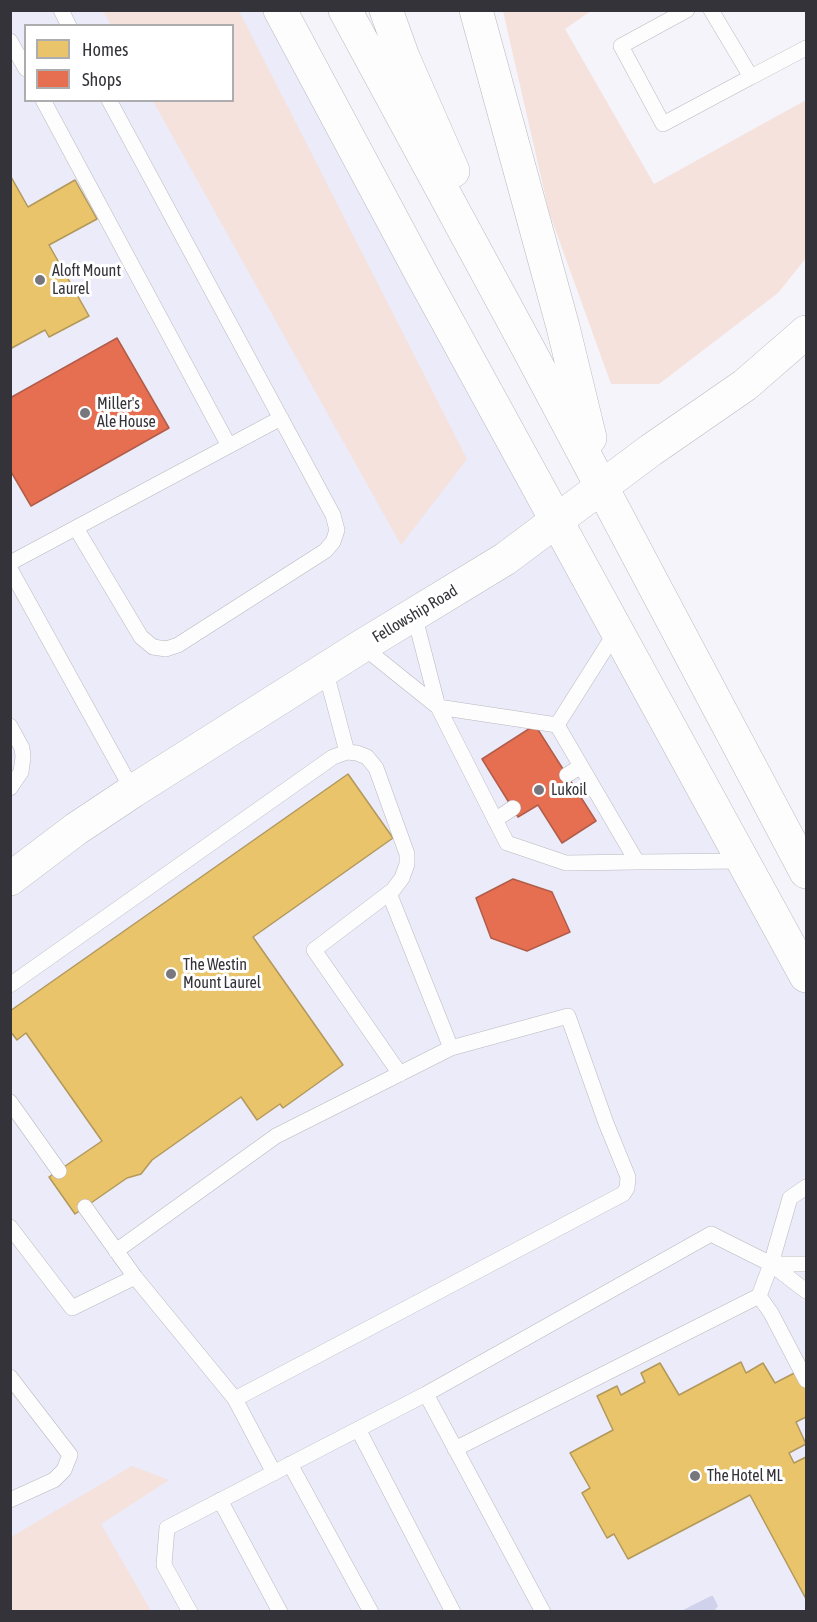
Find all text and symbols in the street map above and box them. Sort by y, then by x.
legend [24,24,234,102]
text: Homes [82,39,128,60]
text: Shops [82,69,122,90]
place label: Aloft Mount Laurel [52,261,121,299]
marker: Aloft Mount Laurel [33,273,47,287]
place label: Miller's Ale House [97,394,156,432]
marker: Miller's Ale House [78,406,92,420]
street label: Fellowship Road [369,581,461,647]
place label: Lukoil [551,780,587,800]
marker: Lukoil [532,783,546,797]
place label: The Westin Mount Laurel [183,955,261,993]
marker: The Westin Mount Laurel [164,967,178,981]
place label: The Hotel ML [707,1466,783,1486]
marker: The Hotel ML [688,1469,702,1483]

